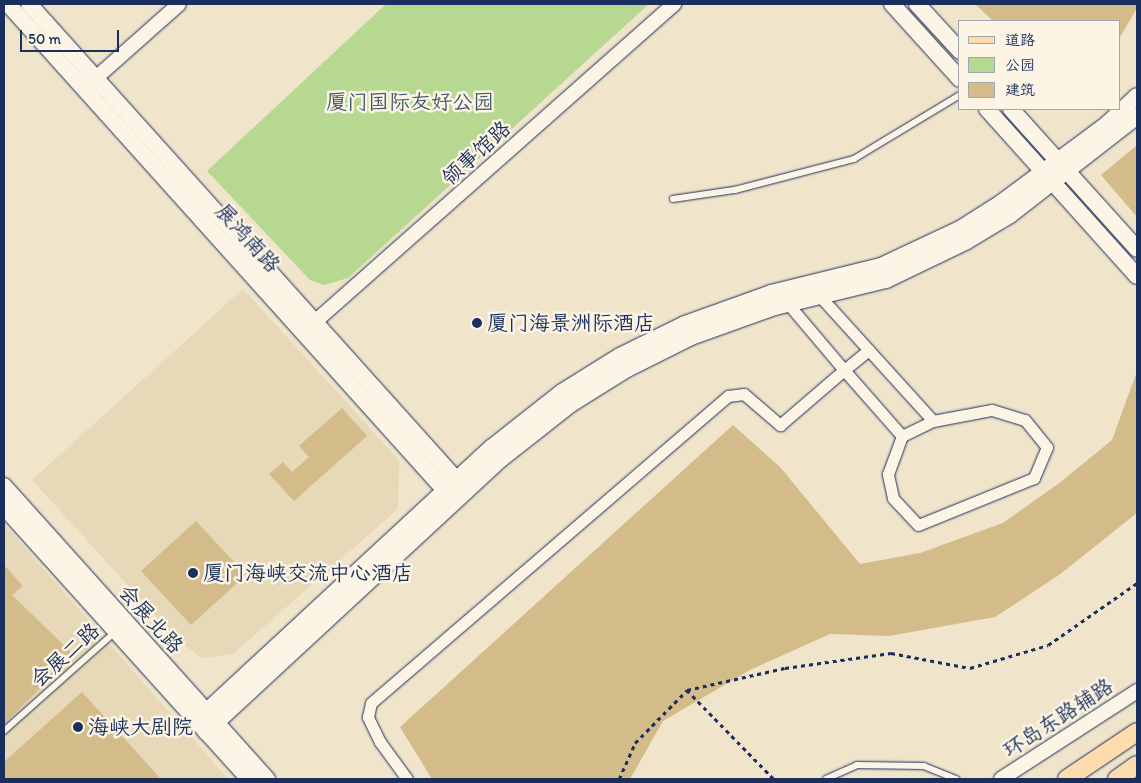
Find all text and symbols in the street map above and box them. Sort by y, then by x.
scale bar [22,20,121,52]
legend [958,20,1121,110]
text: 50 m [28,30,61,48]
text: 道路 [1005,31,1035,49]
text: 公园 [1005,56,1035,74]
text: 建筑 [1005,81,1035,99]
park label: 厦门国际友好公园 [326,89,494,115]
street label: 领事馆路 [436,116,516,190]
street label: 展鸿南路 [211,198,285,278]
place label: 厦门海景洲际酒店 [487,310,655,336]
marker: 厦门海景洲际酒店 [471,317,483,329]
place label: 厦门海峡交流中心酒店 [203,560,413,586]
marker: 厦门海峡交流中心酒店 [187,567,199,579]
street label: 会展北路 [114,579,188,659]
street label: 会展二路 [25,618,105,692]
street label: 环岛东路辅路 [998,673,1118,763]
place label: 海峡大剧院 [88,714,193,740]
marker: 海峡大剧院 [72,721,84,733]

